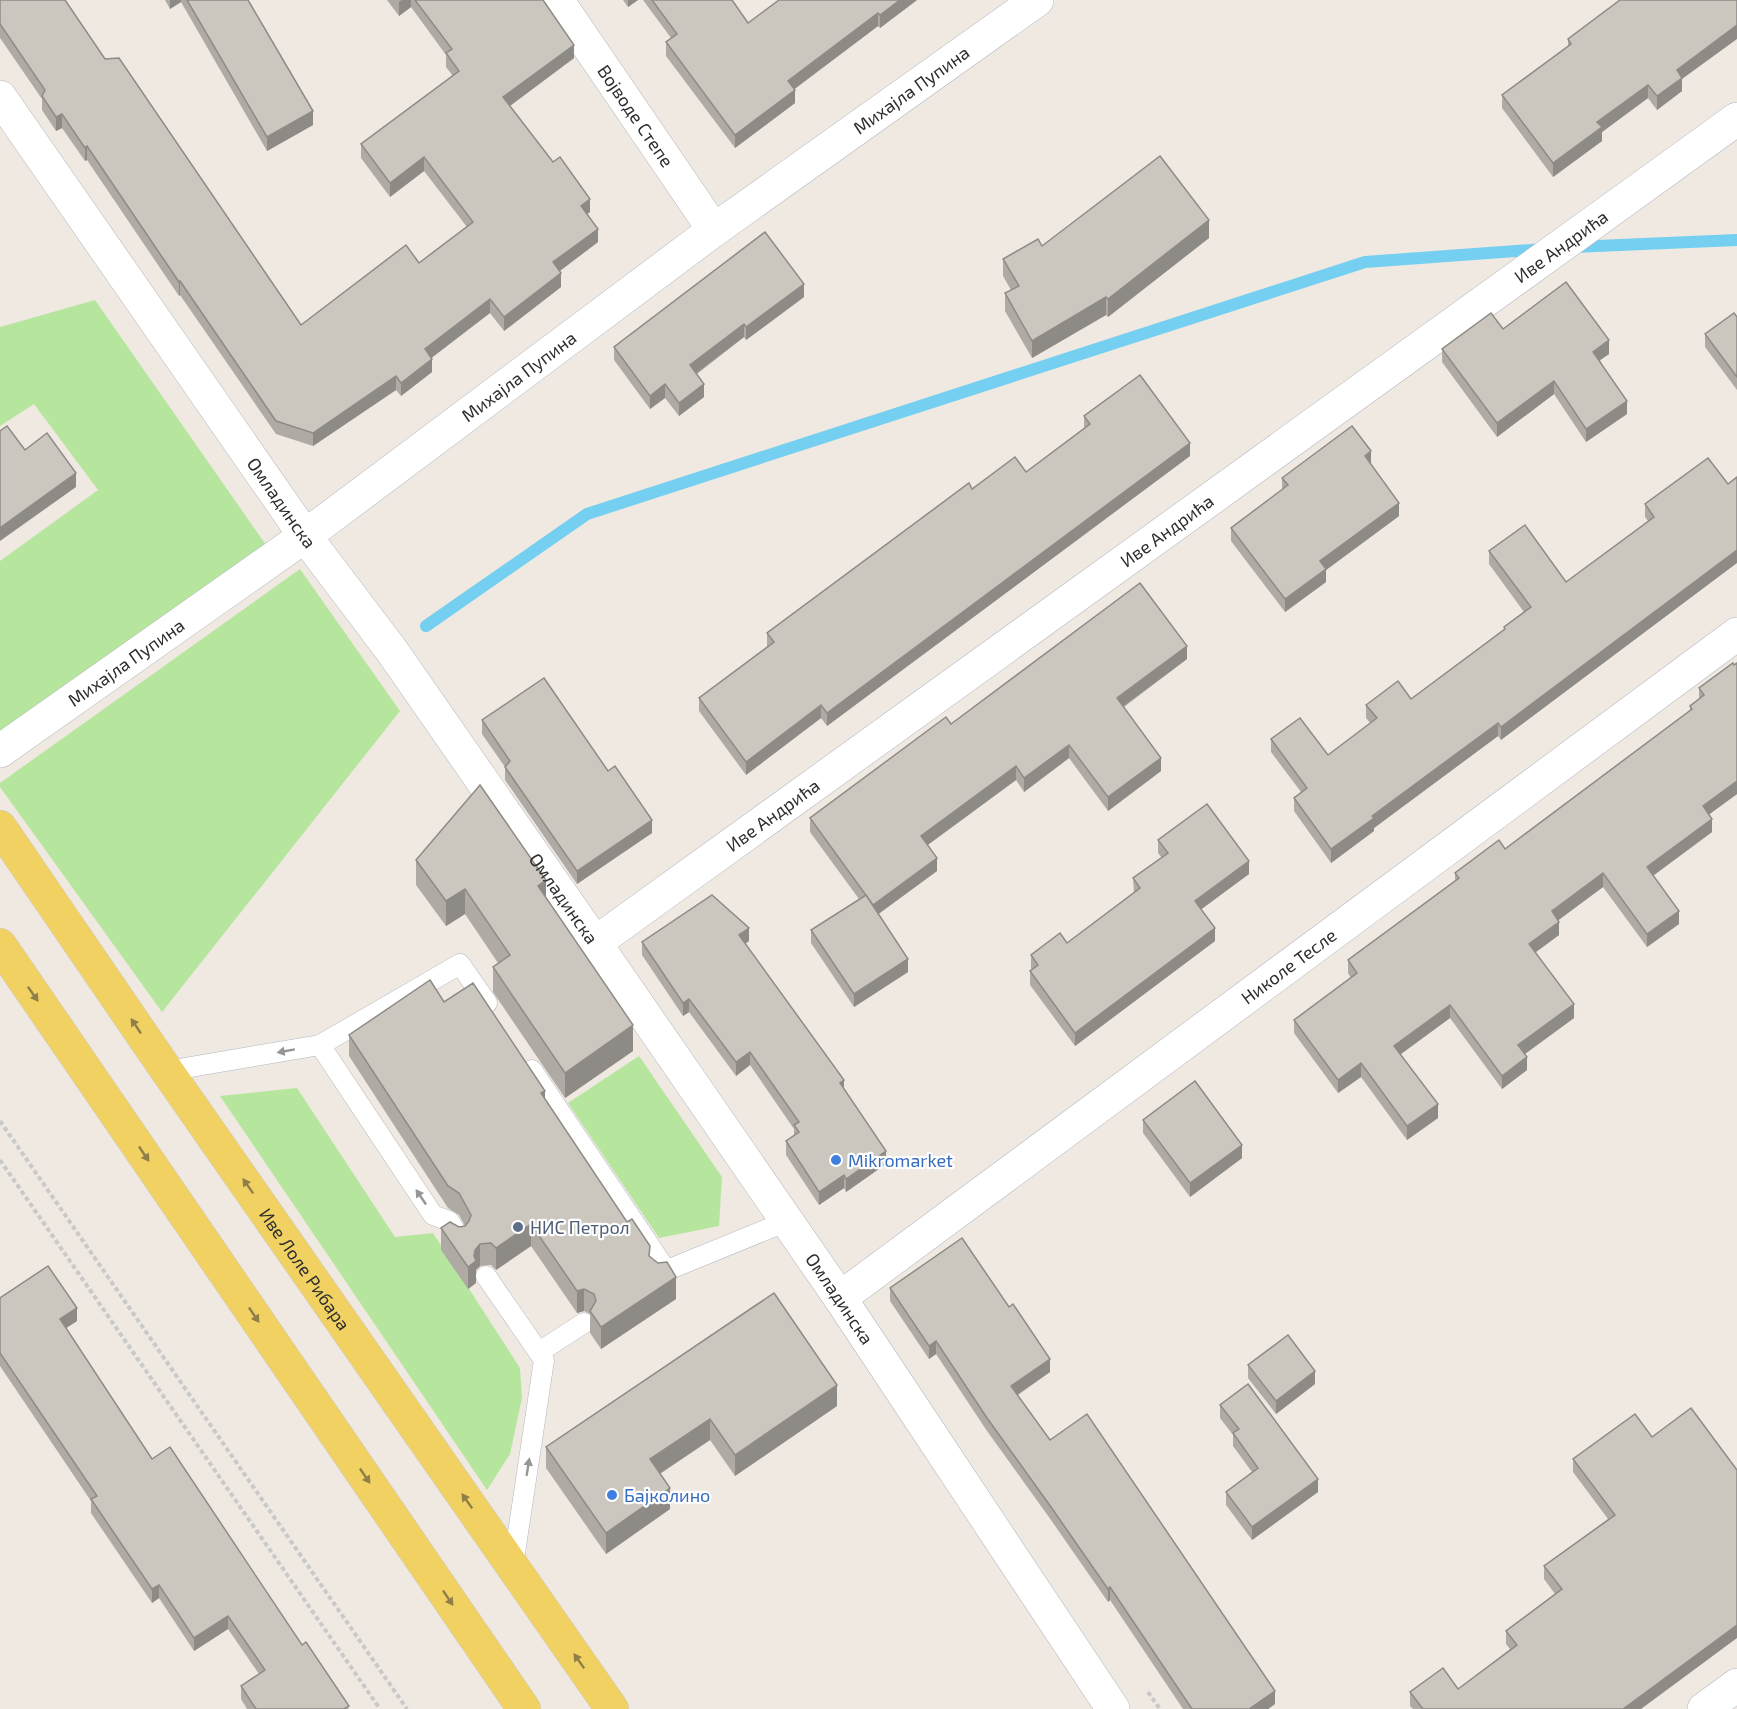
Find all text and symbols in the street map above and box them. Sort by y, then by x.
street label: Михајла Пупина [849,41,974,138]
street label: Војводе Степе [593,60,679,171]
street label: Иве Андрића [1510,205,1612,287]
street label: Михајла Пупина [457,326,580,426]
street label: Омладинска [243,453,321,552]
street label: Иве Андрића [1116,489,1218,572]
street label: Михајла Пупина [63,614,188,711]
street label: Иве Андрића [722,774,824,856]
street label: Омладинска [525,849,603,948]
street label: Николе Тесле [1236,924,1340,1009]
one-way arrow [27,985,39,1001]
one-way arrow [131,1018,142,1034]
one-way arrow [277,1047,296,1056]
one-way arrow [138,1146,149,1162]
place label: Mikromarket [848,1149,953,1171]
marker: Mikromarket [829,1153,843,1167]
one-way arrow [243,1178,254,1194]
one-way arrow [415,1189,427,1205]
street label: Иве Лоле Рибара [255,1204,355,1334]
place label: НИС Петрол [530,1216,630,1238]
marker: НИС Петрол [511,1220,525,1234]
street label: Омладинска [801,1249,879,1348]
one-way arrow [248,1307,259,1323]
one-way arrow [524,1457,533,1476]
one-way arrow [359,1467,370,1484]
place label: Бајколино [624,1484,710,1506]
marker: Бајколино [605,1488,619,1502]
one-way arrow [461,1493,473,1509]
one-way arrow [442,1589,454,1605]
one-way arrow [574,1653,585,1669]

